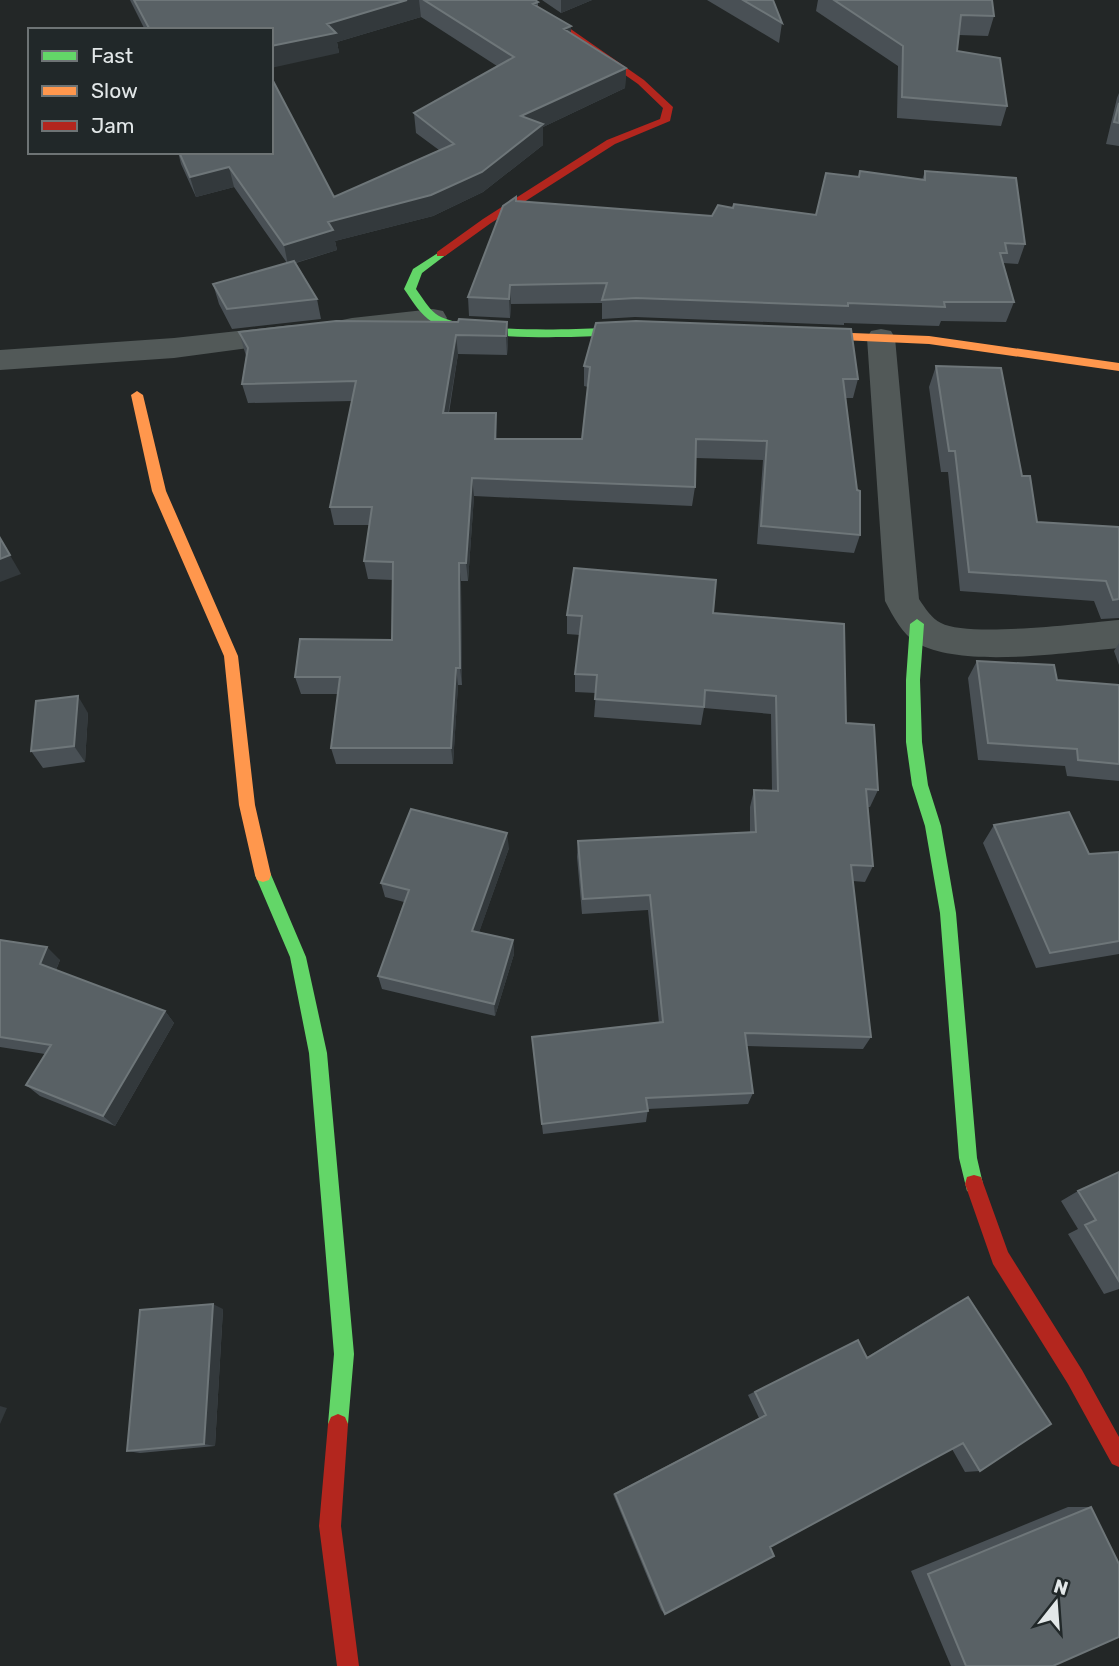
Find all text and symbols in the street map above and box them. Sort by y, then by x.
legend [28,28,273,154]
text: Fast [91,43,133,68]
text: Slow [91,78,138,103]
text: Jam [91,113,135,138]
north arrow [1021,1568,1091,1638]
text: N [1051,1574,1071,1600]

